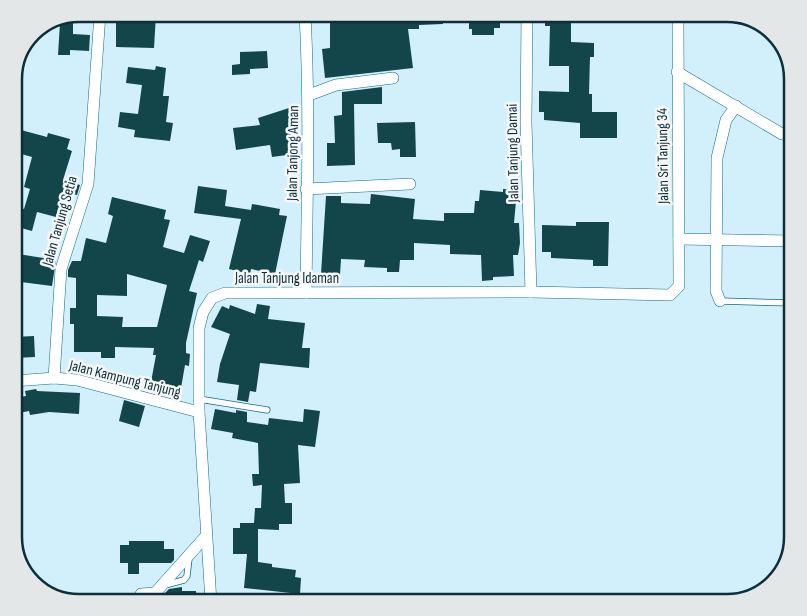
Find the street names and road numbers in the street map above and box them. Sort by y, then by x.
street label: Jalan Tanjung Damai [503,103,523,203]
street label: Jalan Tanjong Aman [283,105,303,202]
street label: Jalan Sri Tanjung 34 [653,108,673,205]
street label: Jalan Tanjung Setia [38,174,82,269]
street label: Jalan Tanjung Idaman [234,269,339,288]
street label: Jalan Kampung Tanjung [66,356,183,402]

